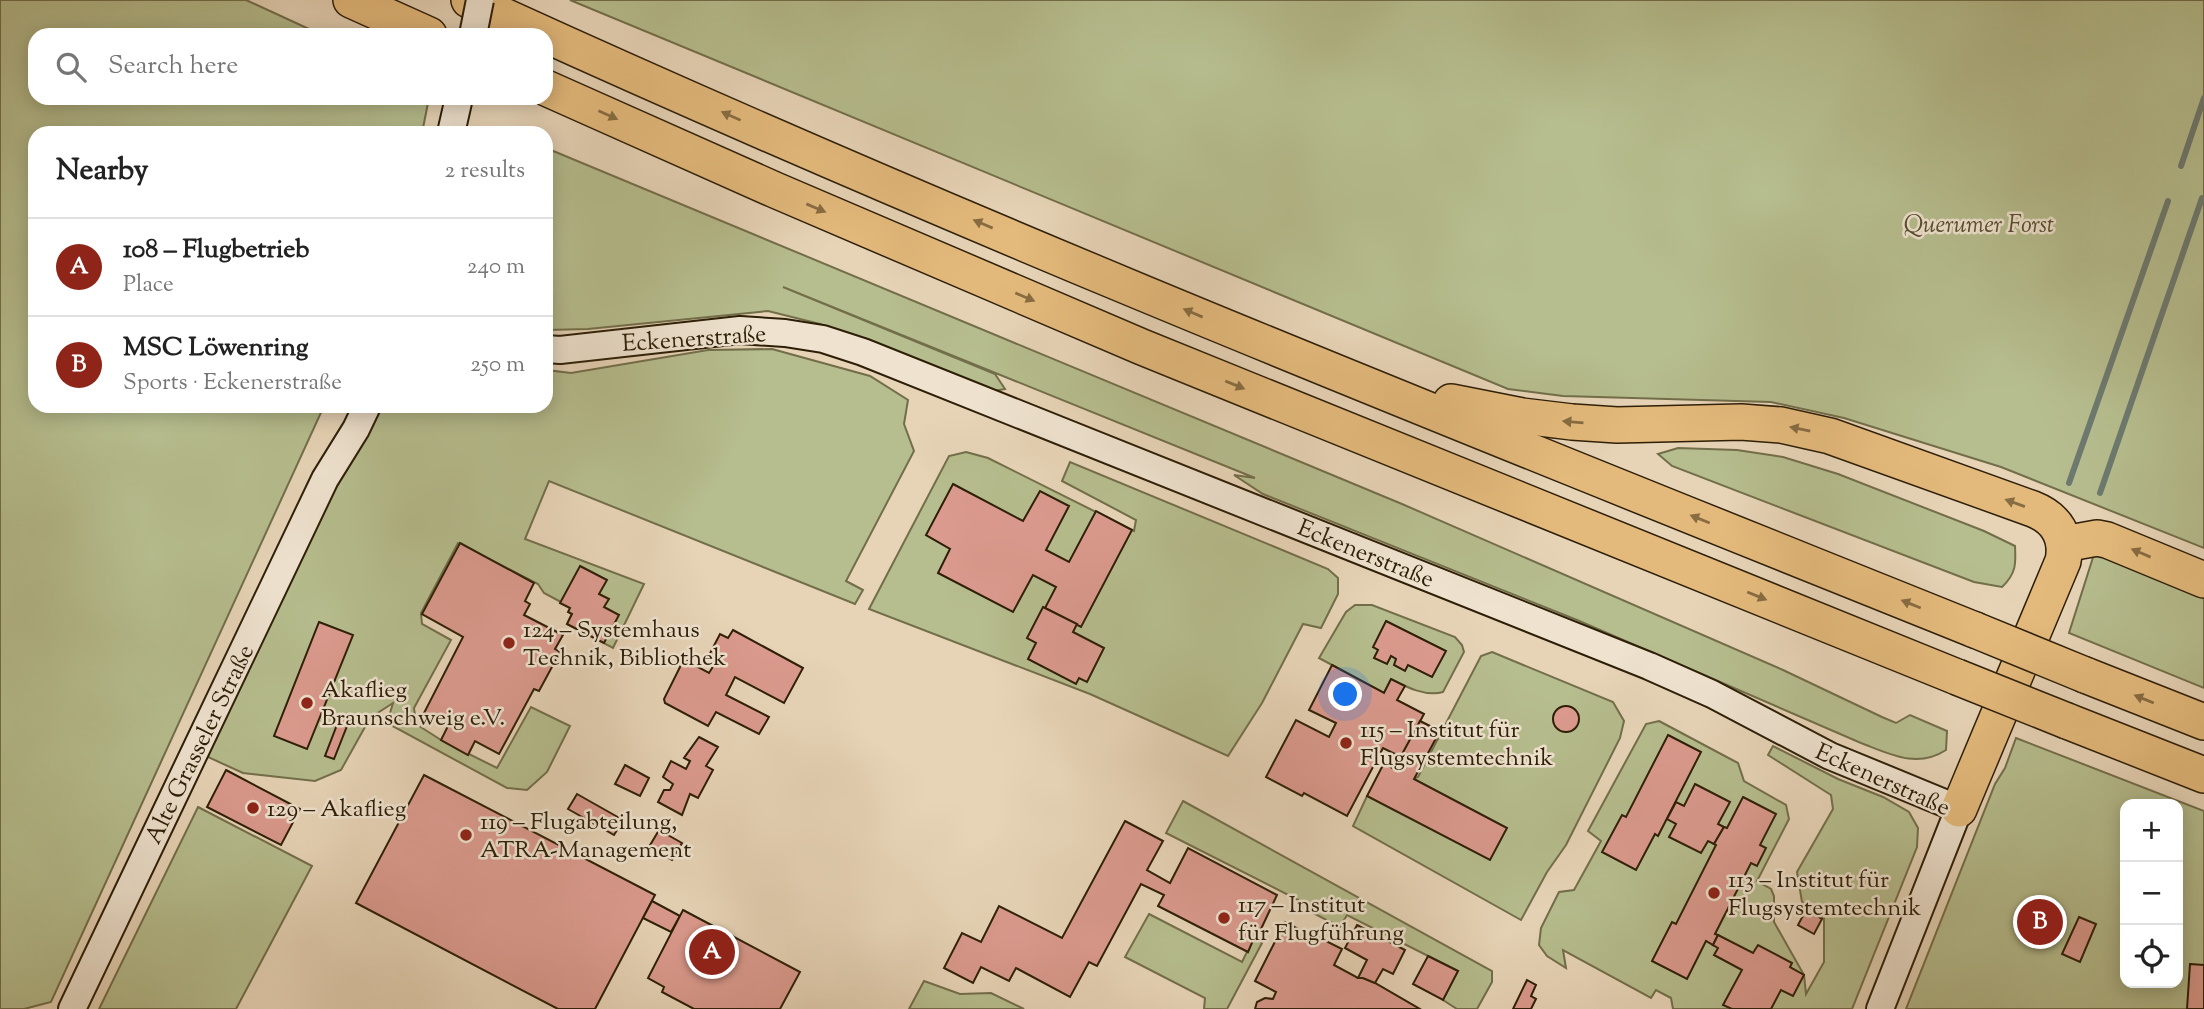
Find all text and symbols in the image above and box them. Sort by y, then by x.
search box [28,28,553,105]
icon: search [52,48,90,86]
text: Search here [108,48,238,85]
one-way arrow [598,109,618,121]
one-way arrow [721,110,741,122]
text: Nearby [56,150,148,193]
text: 2 results [445,155,525,188]
one-way arrow [806,202,826,214]
park label: Querumer Forst [1904,209,2054,243]
one-way arrow [973,218,993,230]
text: 108 – Flugbetrieb [123,232,309,269]
text: A [70,251,88,284]
text: 240 m [467,251,525,284]
text: Place [123,269,174,302]
one-way arrow [1015,292,1036,303]
one-way arrow [1182,307,1203,318]
street label: Eckenerstraße [621,318,768,362]
text: MSC Löwenring [123,330,309,367]
text: B [72,349,86,382]
text: 250 m [470,349,525,382]
text: Sports · Eckenerstraße [123,367,342,400]
one-way arrow [1225,379,1246,390]
one-way arrow [1562,416,1584,427]
one-way arrow [1789,423,1811,434]
one-way arrow [2005,497,2026,508]
street label: Eckenerstraße [1292,512,1439,598]
one-way arrow [1690,514,1711,525]
one-way arrow [2130,548,2151,559]
one-way arrow [1746,590,1767,601]
one-way arrow [1901,599,1922,610]
place label: 124 – Systemhaus Technik, Bibliothek [523,614,726,676]
marker: 124 – Systemhaus Technik, Bibliothek [501,635,517,651]
street label: Alte Grasseler Straße [138,639,264,850]
place label: Akaflieg Braunschweig e.V. [321,674,505,736]
your location [1328,677,1362,711]
one-way arrow [2134,693,2155,704]
marker: Akaflieg Braunschweig e.V. [299,695,315,711]
place label: 115 – Institut für Flugsystemtechnik [1360,714,1553,776]
marker: 115 – Institut für Flugsystemtechnik [1338,735,1354,751]
street label: Eckenerstraße [1809,736,1955,826]
place label: 129 – Akaflieg [267,793,407,827]
map controls [2120,799,2183,988]
button: + [2120,799,2183,862]
marker: 129 – Akaflieg [245,800,261,816]
place label: 119 – Flugabteilung, ATRA-Management [480,806,691,868]
marker: 119 – Flugabteilung, ATRA-Management [458,827,474,843]
button: − [2120,862,2183,925]
place label: 113 – Institut für Flugsystemtechnik [1728,864,1921,926]
marker: 113 – Institut für Flugsystemtechnik [1706,885,1722,901]
place label: 117 – Institut für Flugführung [1238,889,1404,951]
pin: B [2017,896,2063,948]
marker: 117 – Institut für Flugführung [1216,910,1232,926]
button: locate [2120,925,2183,988]
pin: A [689,926,735,978]

